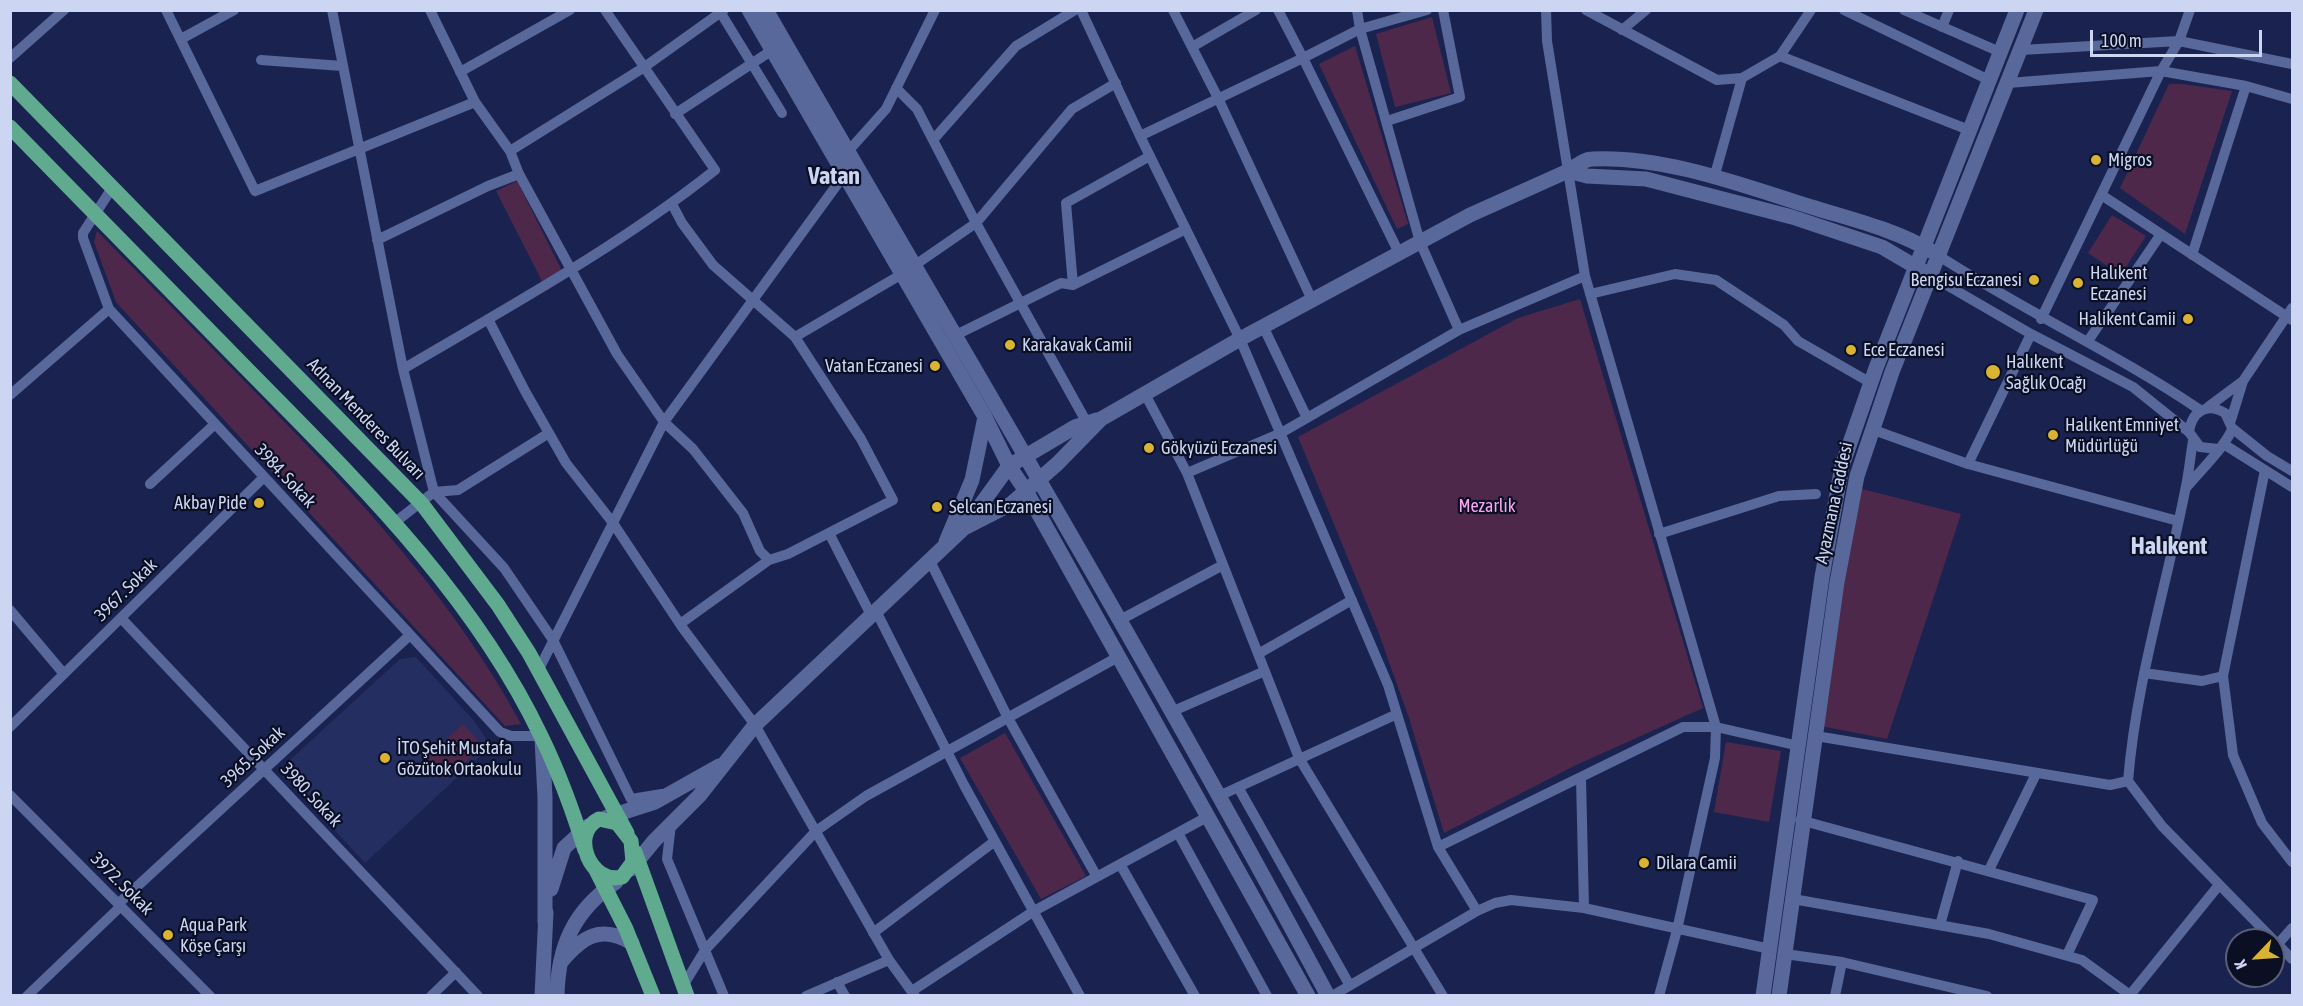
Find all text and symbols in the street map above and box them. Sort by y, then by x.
scale bar [2093,18,2266,56]
text: 100 m [2101,30,2142,51]
place label: Migros [2108,149,2152,171]
marker: Migros [2089,153,2103,167]
district label: Vatan [808,162,860,190]
place label: Halıkent Eczanesi [2090,262,2147,304]
place label: Bengisu Eczanesi [1911,269,2022,291]
marker: Bengisu Eczanesi [2027,273,2041,287]
marker: Halıkent Eczanesi [2071,276,2085,290]
place label: Halikent Camii [2078,308,2176,330]
marker: Halikent Camii [2181,312,2195,326]
place label: Karakavak Camii [1022,334,1132,356]
marker: Karakavak Camii [1003,338,1017,352]
place label: Ece Eczanesi [1863,339,1945,361]
marker: Ece Eczanesi [1844,343,1858,357]
place label: Halıkent Sağlık Ocağı [2006,351,2086,394]
street label: Adnan Menderes Bulvarı [302,354,430,484]
place label: Vatan Eczanesi [825,355,923,377]
marker: Vatan Eczanesi [928,359,942,373]
marker: Halıkent Sağlık Ocağı [1984,363,2002,381]
place label: Halıkent Emniyet Müdürlüğü [2065,414,2179,456]
marker: Halıkent Emniyet Müdürlüğü [2046,428,2060,442]
place label: Gökyüzü Eczanesi [1161,437,1277,459]
street label: 3984. Sokak [250,439,320,513]
street label: Ayazmana Caddesi [1811,440,1857,566]
marker: Gökyüzü Eczanesi [1142,441,1156,455]
place label: Akbay Pide [174,492,247,514]
park label: Mezarlık [1458,495,1516,517]
marker: Akbay Pide [252,496,266,510]
place label: Selcan Eczanesi [949,496,1052,518]
marker: Selcan Eczanesi [930,500,944,514]
district label: Halıkent [2131,532,2207,560]
street label: 3967. Sokak [90,554,162,626]
street label: 3965. Sokak [216,722,290,792]
place label: İTO Şehit Mustafa Gözütok Ortaokulu [397,737,522,780]
marker: İTO Şehit Mustafa Gözütok Ortaokulu [378,751,392,765]
street label: 3980. Sokak [276,758,346,832]
street label: 3972. Sokak [86,848,158,920]
place label: Dilara Camii [1656,852,1737,874]
marker: Dilara Camii [1637,856,1651,870]
place label: Aqua Park Köşe Çarşı [180,914,247,956]
marker: Aqua Park Köşe Çarşı [161,928,175,942]
north arrow [2225,928,2285,988]
text: K [2231,957,2250,972]

